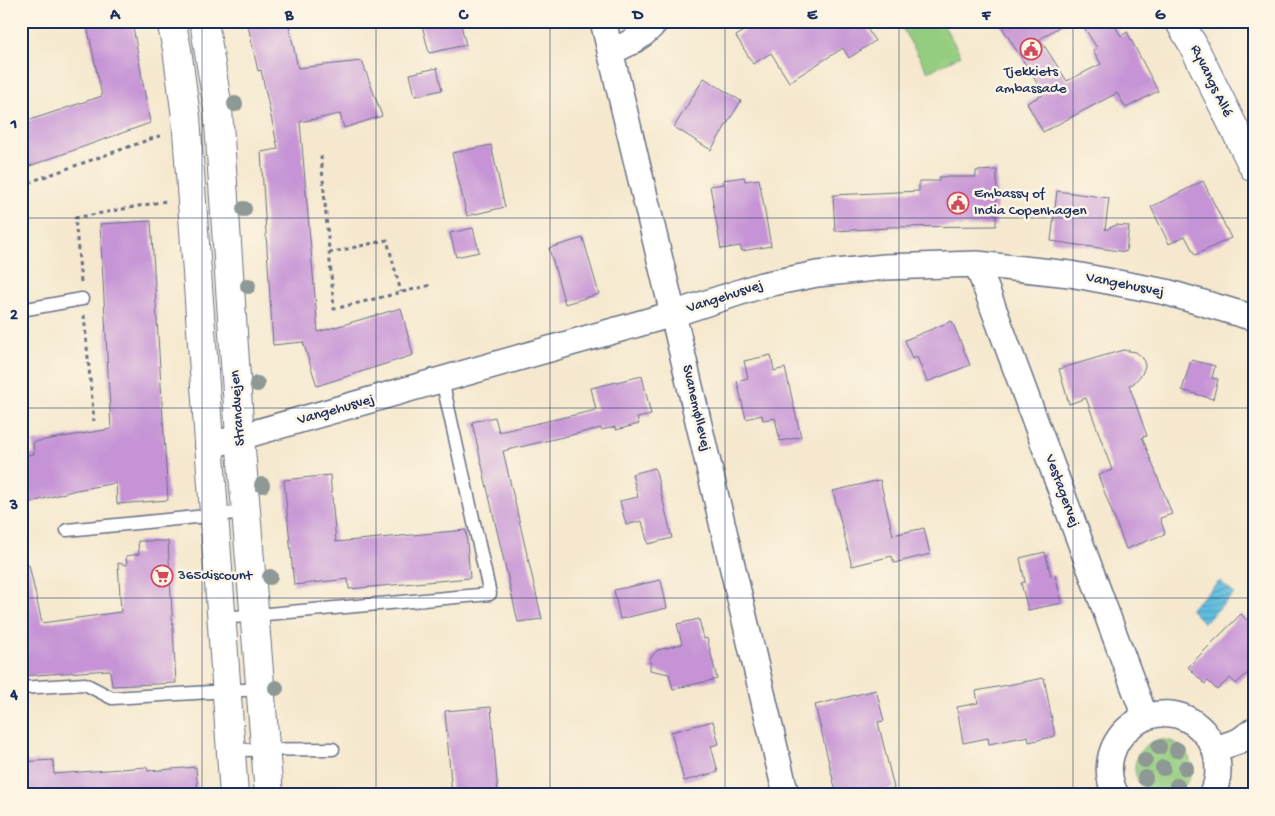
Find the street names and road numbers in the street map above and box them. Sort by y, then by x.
street label: Ryvangs Allé [1186,42,1236,120]
street label: Vangehusvej [1083,268,1166,301]
street label: Vangehusvej [684,276,766,318]
street label: Svanemøllevej [677,363,715,453]
street label: Strandvejen [226,369,250,447]
street label: Vangehusvej [294,390,377,430]
street label: Vestagervej [1040,451,1084,530]

